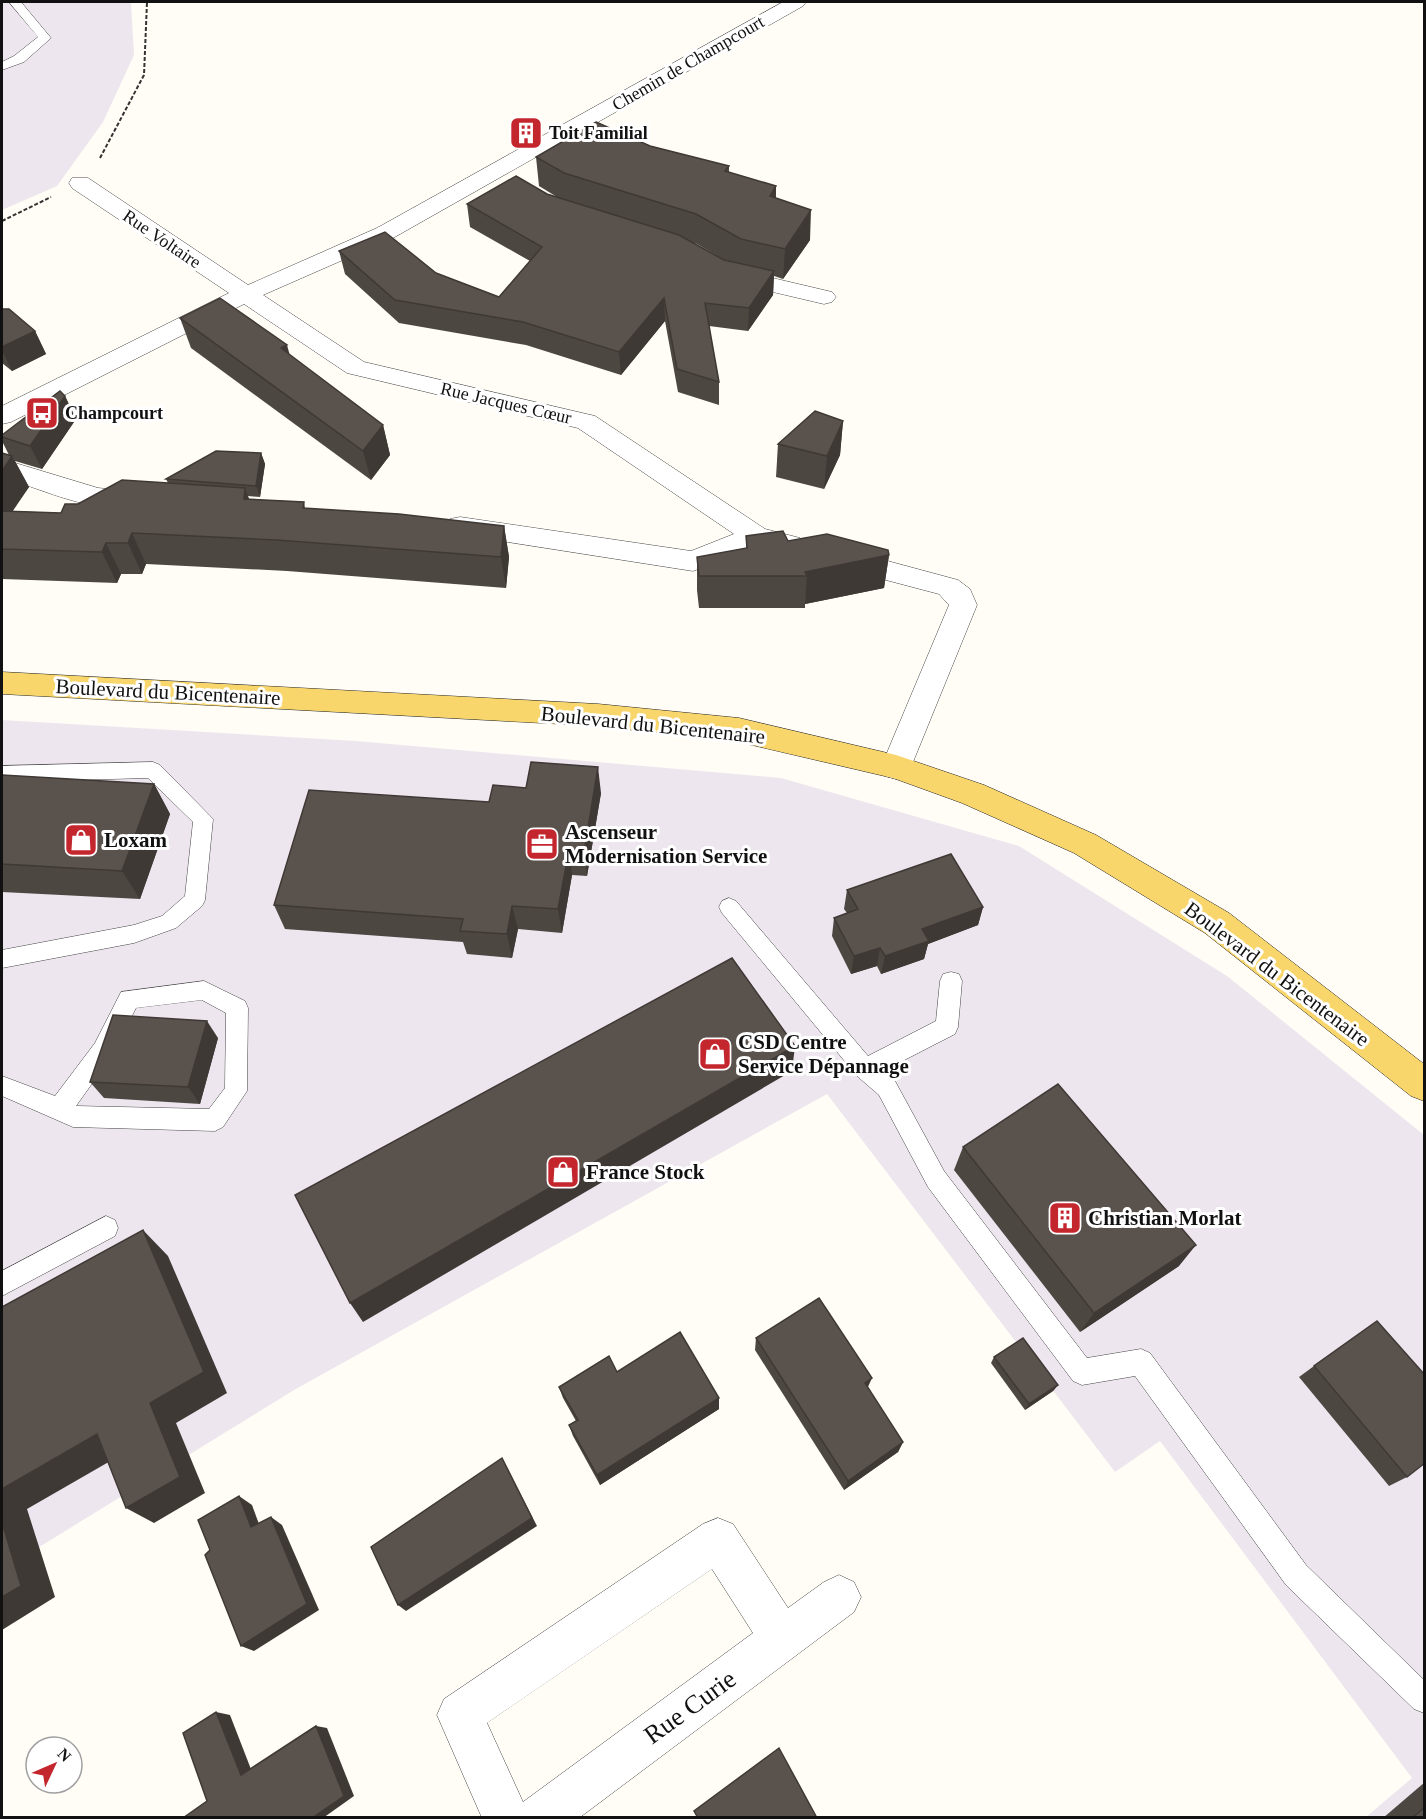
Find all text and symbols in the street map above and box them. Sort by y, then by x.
street label: Chemin de Champcourt [609,11,767,115]
building icon: Toit Familial [508,115,544,151]
place label: Toit Familial [549,123,648,143]
street label: Rue Voltaire [119,206,205,272]
street label: Rue Jacques Cœur [438,378,574,428]
bus stop icon: Champcourt [24,395,60,431]
place label: Champcourt [65,403,163,423]
street label: Boulevard du Bicentenaire [55,674,281,710]
street label: Boulevard du Bicentenaire [540,701,766,749]
place label: Ascenseur Modernisation Service [565,820,767,868]
shop icon: Loxam [63,822,99,858]
office icon: Ascenseur Modernisation Service [524,826,560,862]
place label: Loxam [104,828,168,852]
street label: Boulevard du Bicentenaire [1180,897,1374,1051]
place label: CSD Centre Service Dépannage [738,1030,909,1078]
shop icon: CSD Centre Service Dépannage [697,1036,733,1072]
shop icon: France Stock [545,1154,581,1190]
place label: France Stock [586,1160,705,1184]
building icon: Christian Morlat [1047,1200,1083,1236]
place label: Christian Morlat [1088,1206,1241,1230]
street label: Rue Curie [639,1664,741,1750]
north arrow [24,1735,84,1795]
text: N [54,1745,75,1765]

